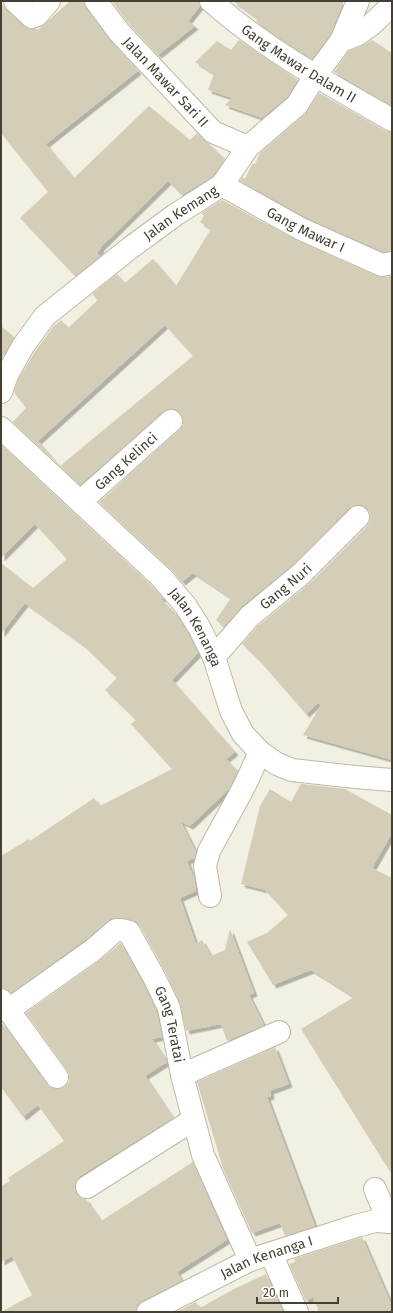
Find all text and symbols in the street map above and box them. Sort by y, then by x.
street label: Gang Mawar Dalam II [238,21,359,107]
street label: Jalan Mawar Sari II [119,34,212,131]
street label: Jalan Kemang [140,181,222,244]
street label: Gang Mawar I [264,204,347,256]
street label: Gang Kelinci [91,429,161,494]
street label: Gang Nuri [257,560,316,613]
street label: Jalan Kenanga [165,584,225,669]
street label: Gang Teratai [151,983,187,1064]
street label: Jalan Kenanga I [218,1232,315,1283]
scale bar [257,1279,338,1305]
text: 20 m [263,1286,289,1300]

